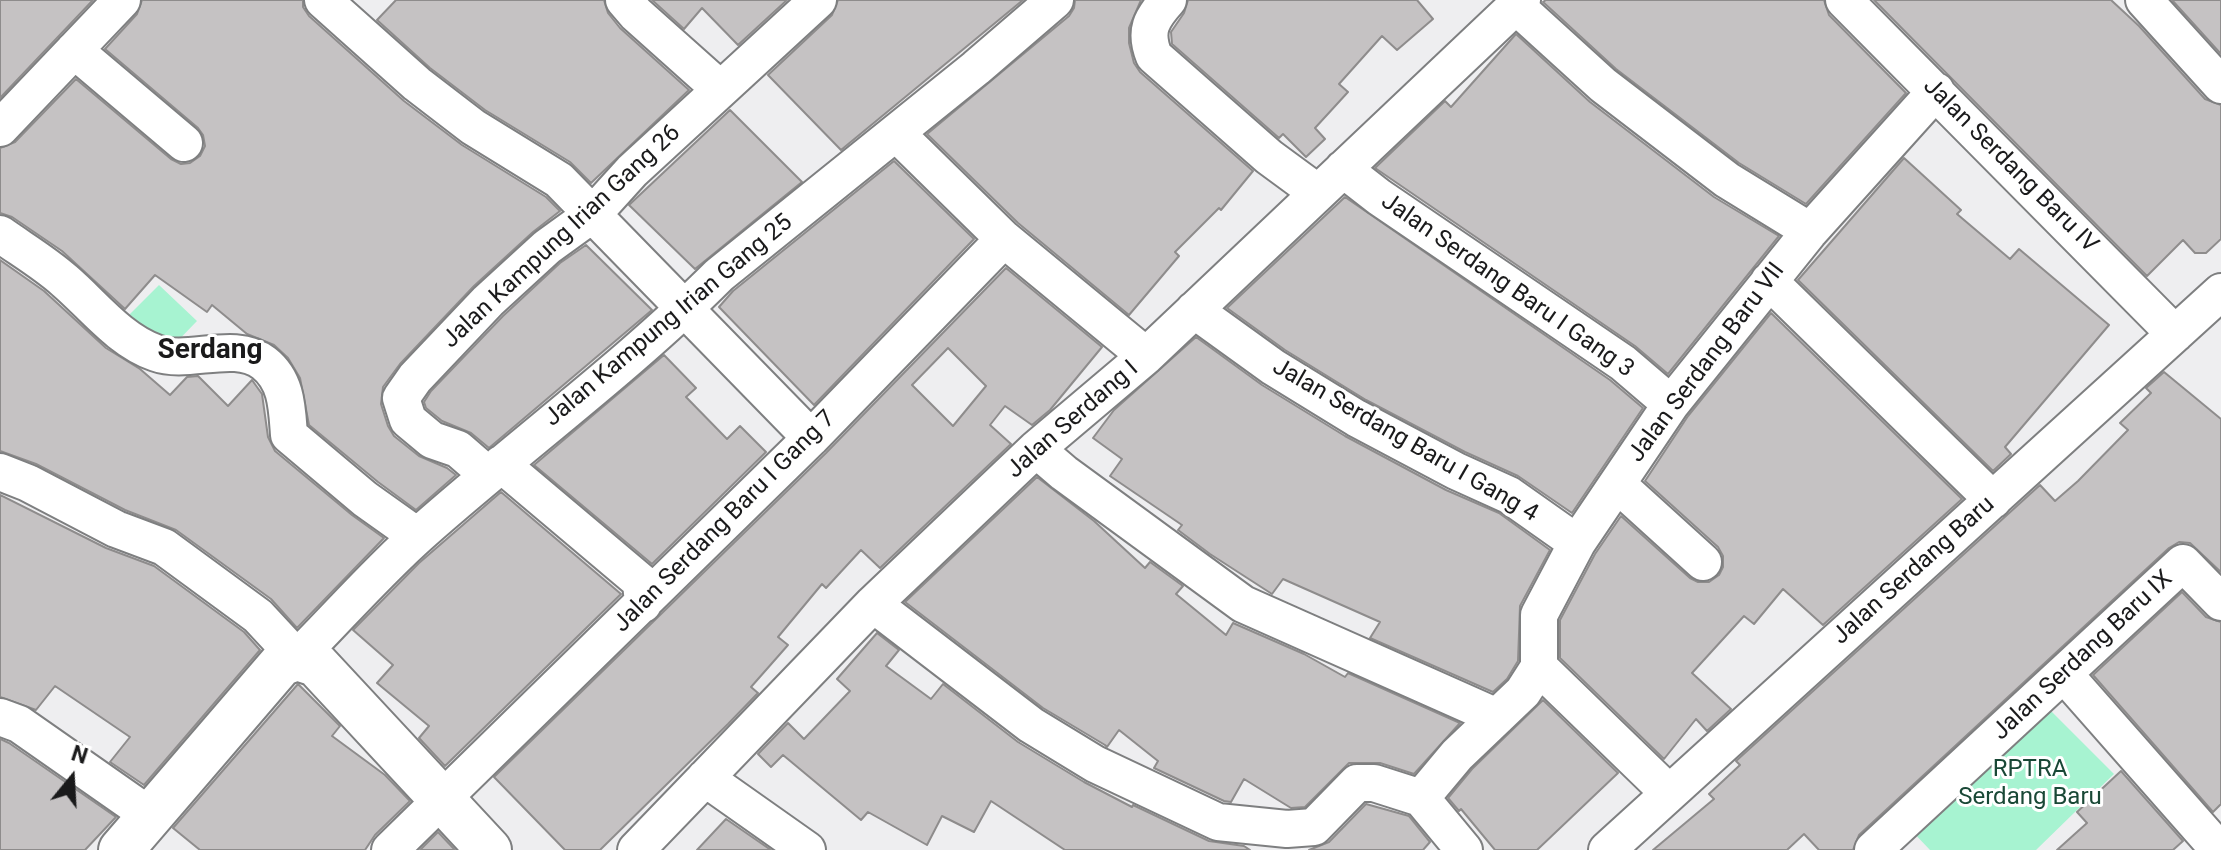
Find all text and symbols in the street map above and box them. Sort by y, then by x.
street label: Jalan Serdang Baru IV [1916,72,2104,260]
street label: Jalan Kampung Irian Gang 26 [437,119,687,355]
street label: Jalan Serdang Baru I Gang 3 [1375,188,1639,384]
street label: Jalan Kampung Irian Gang 25 [539,209,799,433]
street label: Jalan Serdang Baru VII [1623,258,1791,468]
district label: Serdang [158,334,262,368]
street label: Jalan Serdang Baru I Gang 4 [1267,353,1543,529]
street label: Jalan Serdang I [1001,355,1145,485]
street label: Jalan Serdang Baru I Gang 7 [608,405,842,639]
street label: Jalan Serdang Baru [1827,491,2001,651]
street label: Jalan Serdang Baru IX [1987,565,2179,747]
north arrow [32,738,112,818]
text: N [68,740,91,769]
park label: RPTRA Serdang Baru [1958,756,2102,812]

